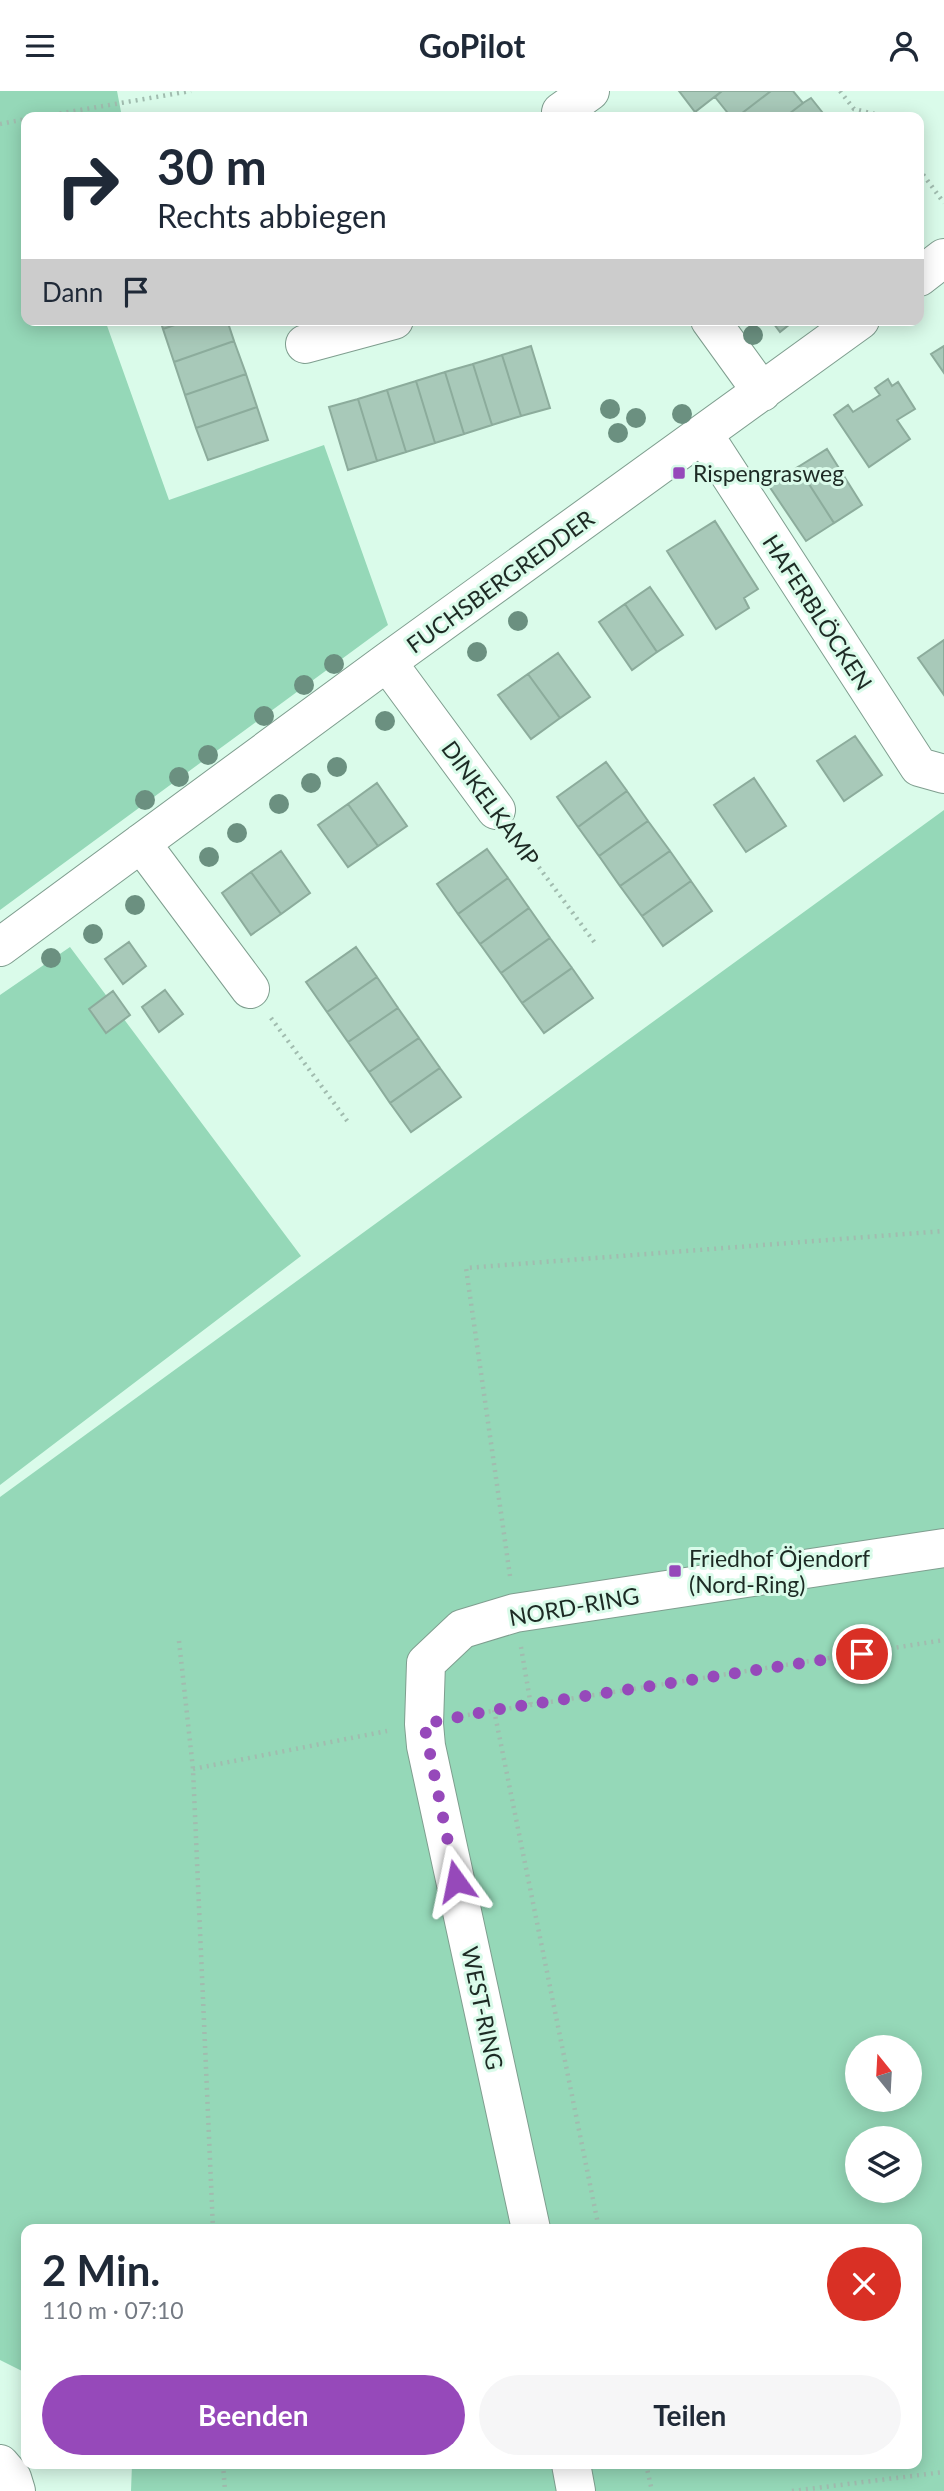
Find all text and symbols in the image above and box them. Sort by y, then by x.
text: GoPilot [419,26,525,65]
icon: menu [21,27,59,65]
icon: person [885,27,923,65]
text: 30 m [157,137,267,195]
icon: right [42,140,133,231]
text: Rechts abbiegen [157,196,387,235]
icon: arrive [117,273,155,311]
text: Dann [42,276,103,308]
place label: Rispengrasweg [693,459,844,487]
marker: Rispengrasweg [671,465,687,481]
street label: FUCHSBERGREDDER [401,503,600,658]
street label: HAFERBLÖCKEN [757,529,879,695]
street label: DINKELKAMP [436,735,546,871]
place label: Friedhof Öjendorf (Nord-Ring) [689,1544,870,1598]
marker: Friedhof Öjendorf (Nord-Ring) [667,1563,683,1579]
street label: NORD-RING [507,1581,641,1631]
pin [832,1624,892,1684]
icon: arrive [843,1635,881,1673]
position arrow [419,1844,493,1918]
street label: WEST-RING [456,1944,510,2072]
north arrow [845,2035,922,2112]
map controls [845,2035,922,2203]
button: layers [845,2126,922,2203]
text: 2 Min. [42,2245,160,2295]
button: close [827,2247,901,2321]
text: 110 m · 07:10 [42,2296,184,2324]
button: Beenden [42,2375,465,2455]
button: Teilen [479,2375,901,2455]

